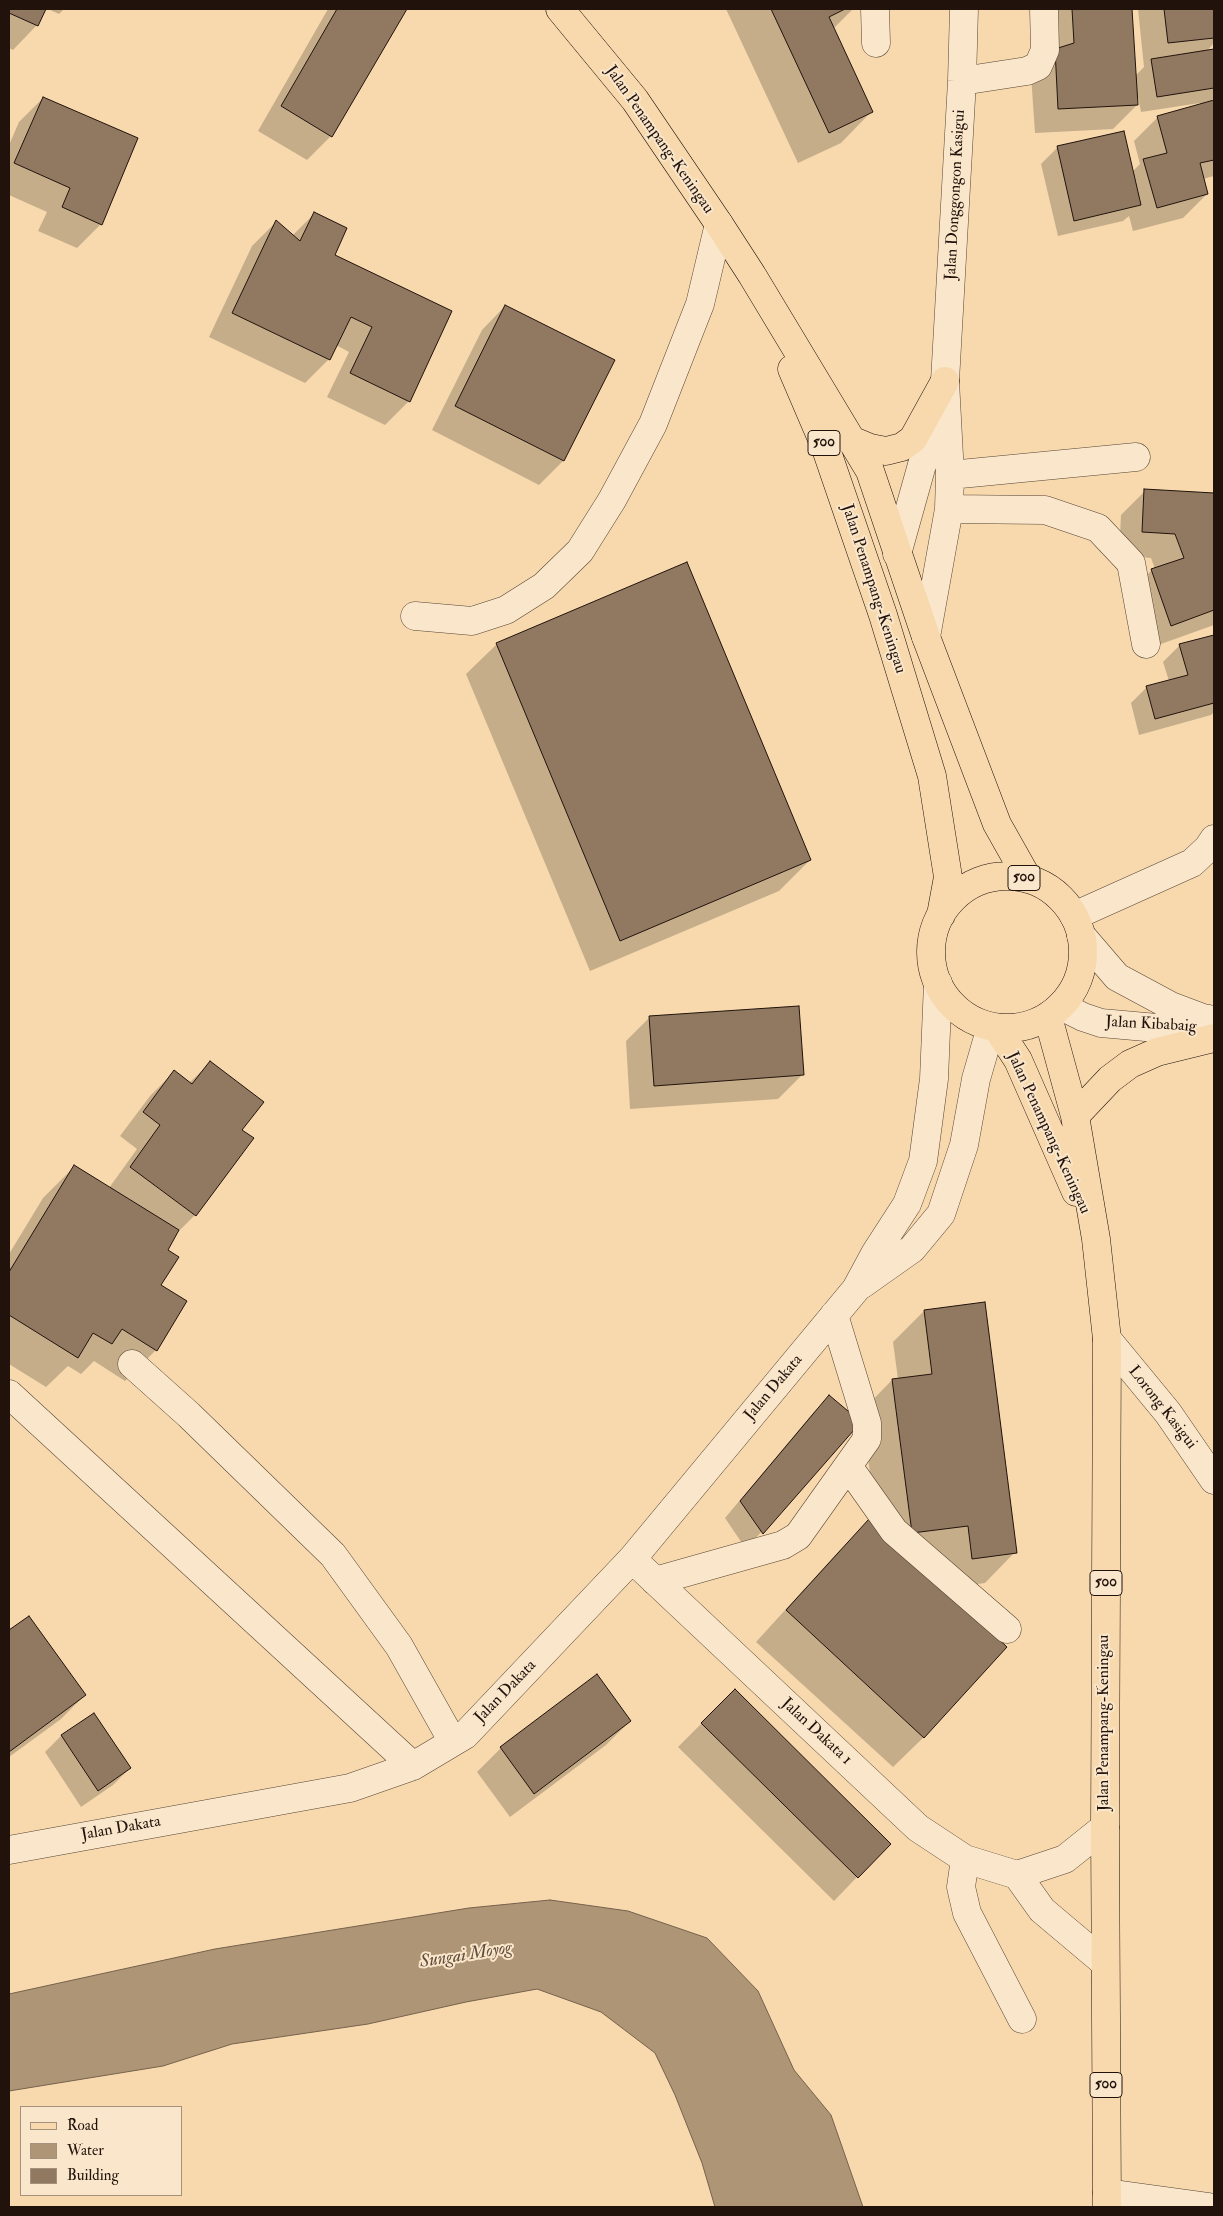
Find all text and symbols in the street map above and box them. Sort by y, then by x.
street label: Jalan Penampang-Keningau [601,62,717,218]
street label: Jalan Donggongon Kasigui [942,109,970,281]
road number: 500 [808,430,840,456]
street label: Jalan Penampang-Keningau [837,502,909,676]
road number: 500 [1008,866,1040,890]
street label: Jalan Kibabaig [1105,1013,1197,1037]
street label: Jalan Penampang-Keningau [1002,1049,1094,1217]
street label: Jalan Dakata [741,1351,807,1425]
street label: Lorong Kasigui [1123,1362,1201,1454]
road number: 500 [1090,1570,1122,1596]
street label: Jalan Penampang-Keningau [1095,1635,1115,1811]
street label: Jalan Dakata [471,1656,541,1728]
street label: Jalan Dakata 1 [777,1694,855,1770]
street label: Jalan Dakata [80,1813,162,1845]
water label: Sungai Moyog [418,1938,514,1974]
road number: 500 [1090,2072,1122,2098]
legend [20,2106,182,2196]
text: Road [67,2116,98,2135]
text: Water [67,2141,104,2160]
text: Building [67,2166,119,2185]

